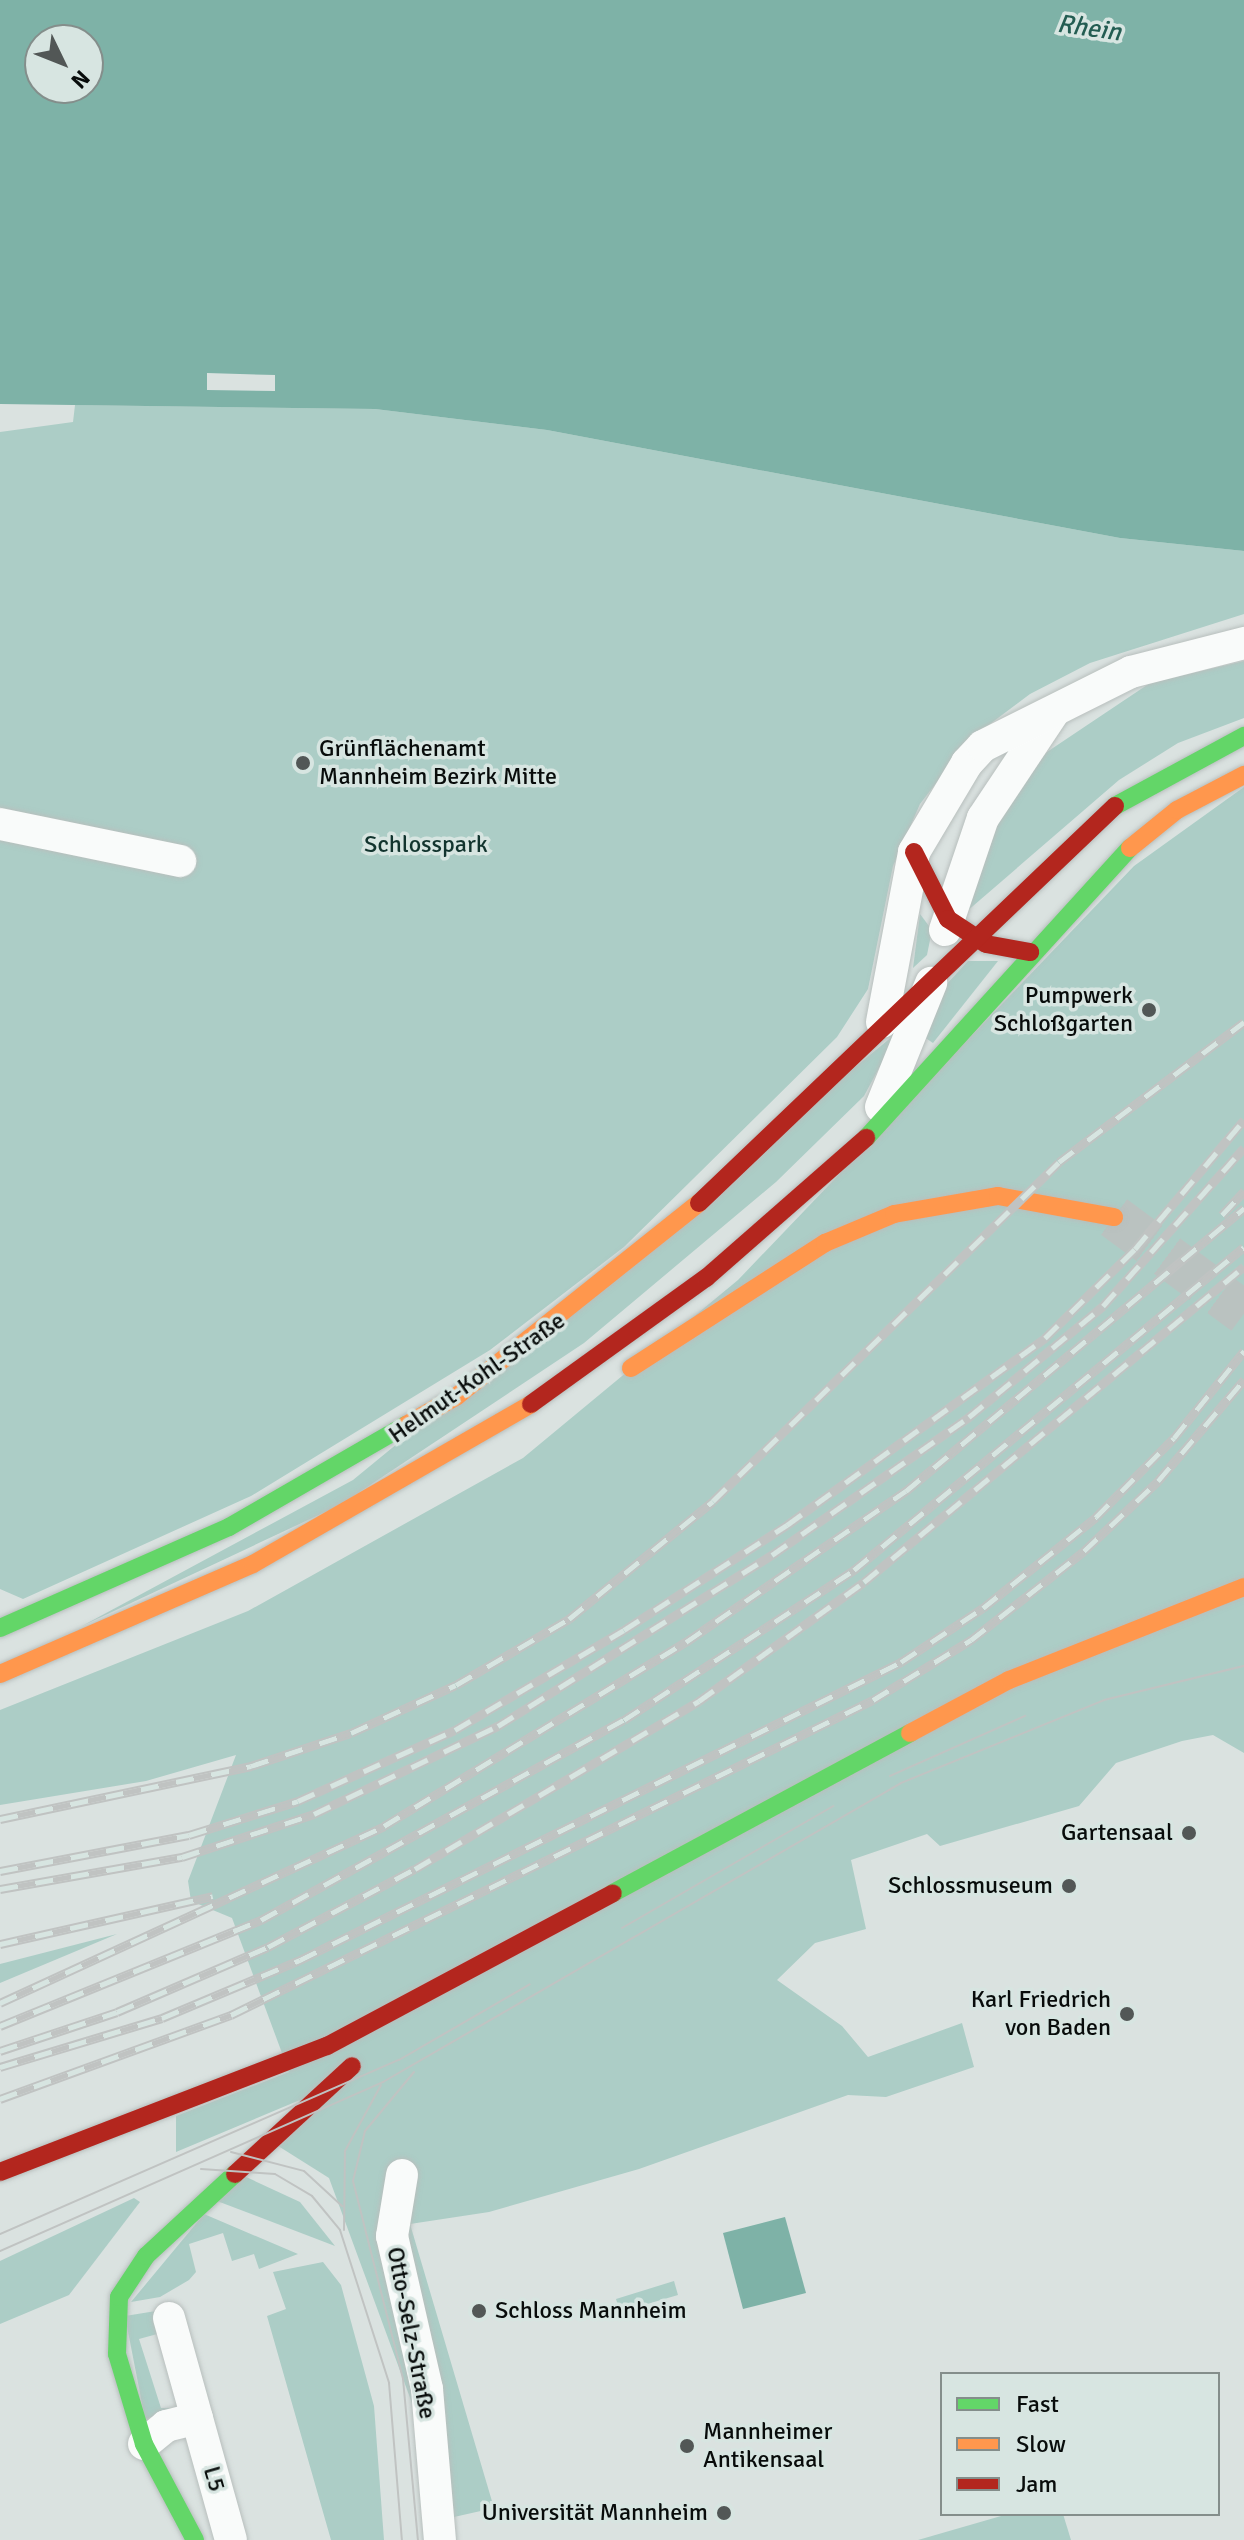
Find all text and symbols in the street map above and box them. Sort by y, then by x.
water label: Rhein [1055,9,1123,49]
north arrow [24,24,104,104]
text: N [65,65,96,94]
place label: Grünflächenamt Mannheim Bezirk Mitte [319,735,557,791]
marker: Grünflächenamt Mannheim Bezirk Mitte [294,754,312,772]
park label: Schlosspark [364,831,488,859]
place label: Pumpwerk Schloßgarten [994,982,1133,1038]
marker: Pumpwerk Schloßgarten [1140,1001,1158,1019]
street label: Helmut-Kohl-Straße [383,1306,571,1450]
place label: Gartensaal [1061,1819,1173,1847]
marker: Gartensaal [1180,1824,1198,1842]
place label: Schlossmuseum [888,1872,1053,1900]
marker: Schlossmuseum [1060,1877,1078,1895]
place label: Karl Friedrich von Baden [971,1986,1111,2042]
marker: Karl Friedrich von Baden [1118,2005,1136,2023]
street label: Otto-Selz-Straße [380,2245,442,2421]
place label: Schloss Mannheim [495,2297,687,2325]
marker: Schloss Mannheim [470,2302,488,2320]
legend [940,2372,1220,2516]
text: Fast [1016,2389,1059,2419]
place label: Mannheimer Antikensaal [703,2418,832,2474]
text: Slow [1016,2429,1066,2459]
marker: Mannheimer Antikensaal [678,2437,696,2455]
street label: L5 [197,2463,231,2495]
text: Jam [1016,2469,1057,2499]
place label: Universität Mannheim [482,2499,708,2527]
marker: Universität Mannheim [715,2504,733,2522]

